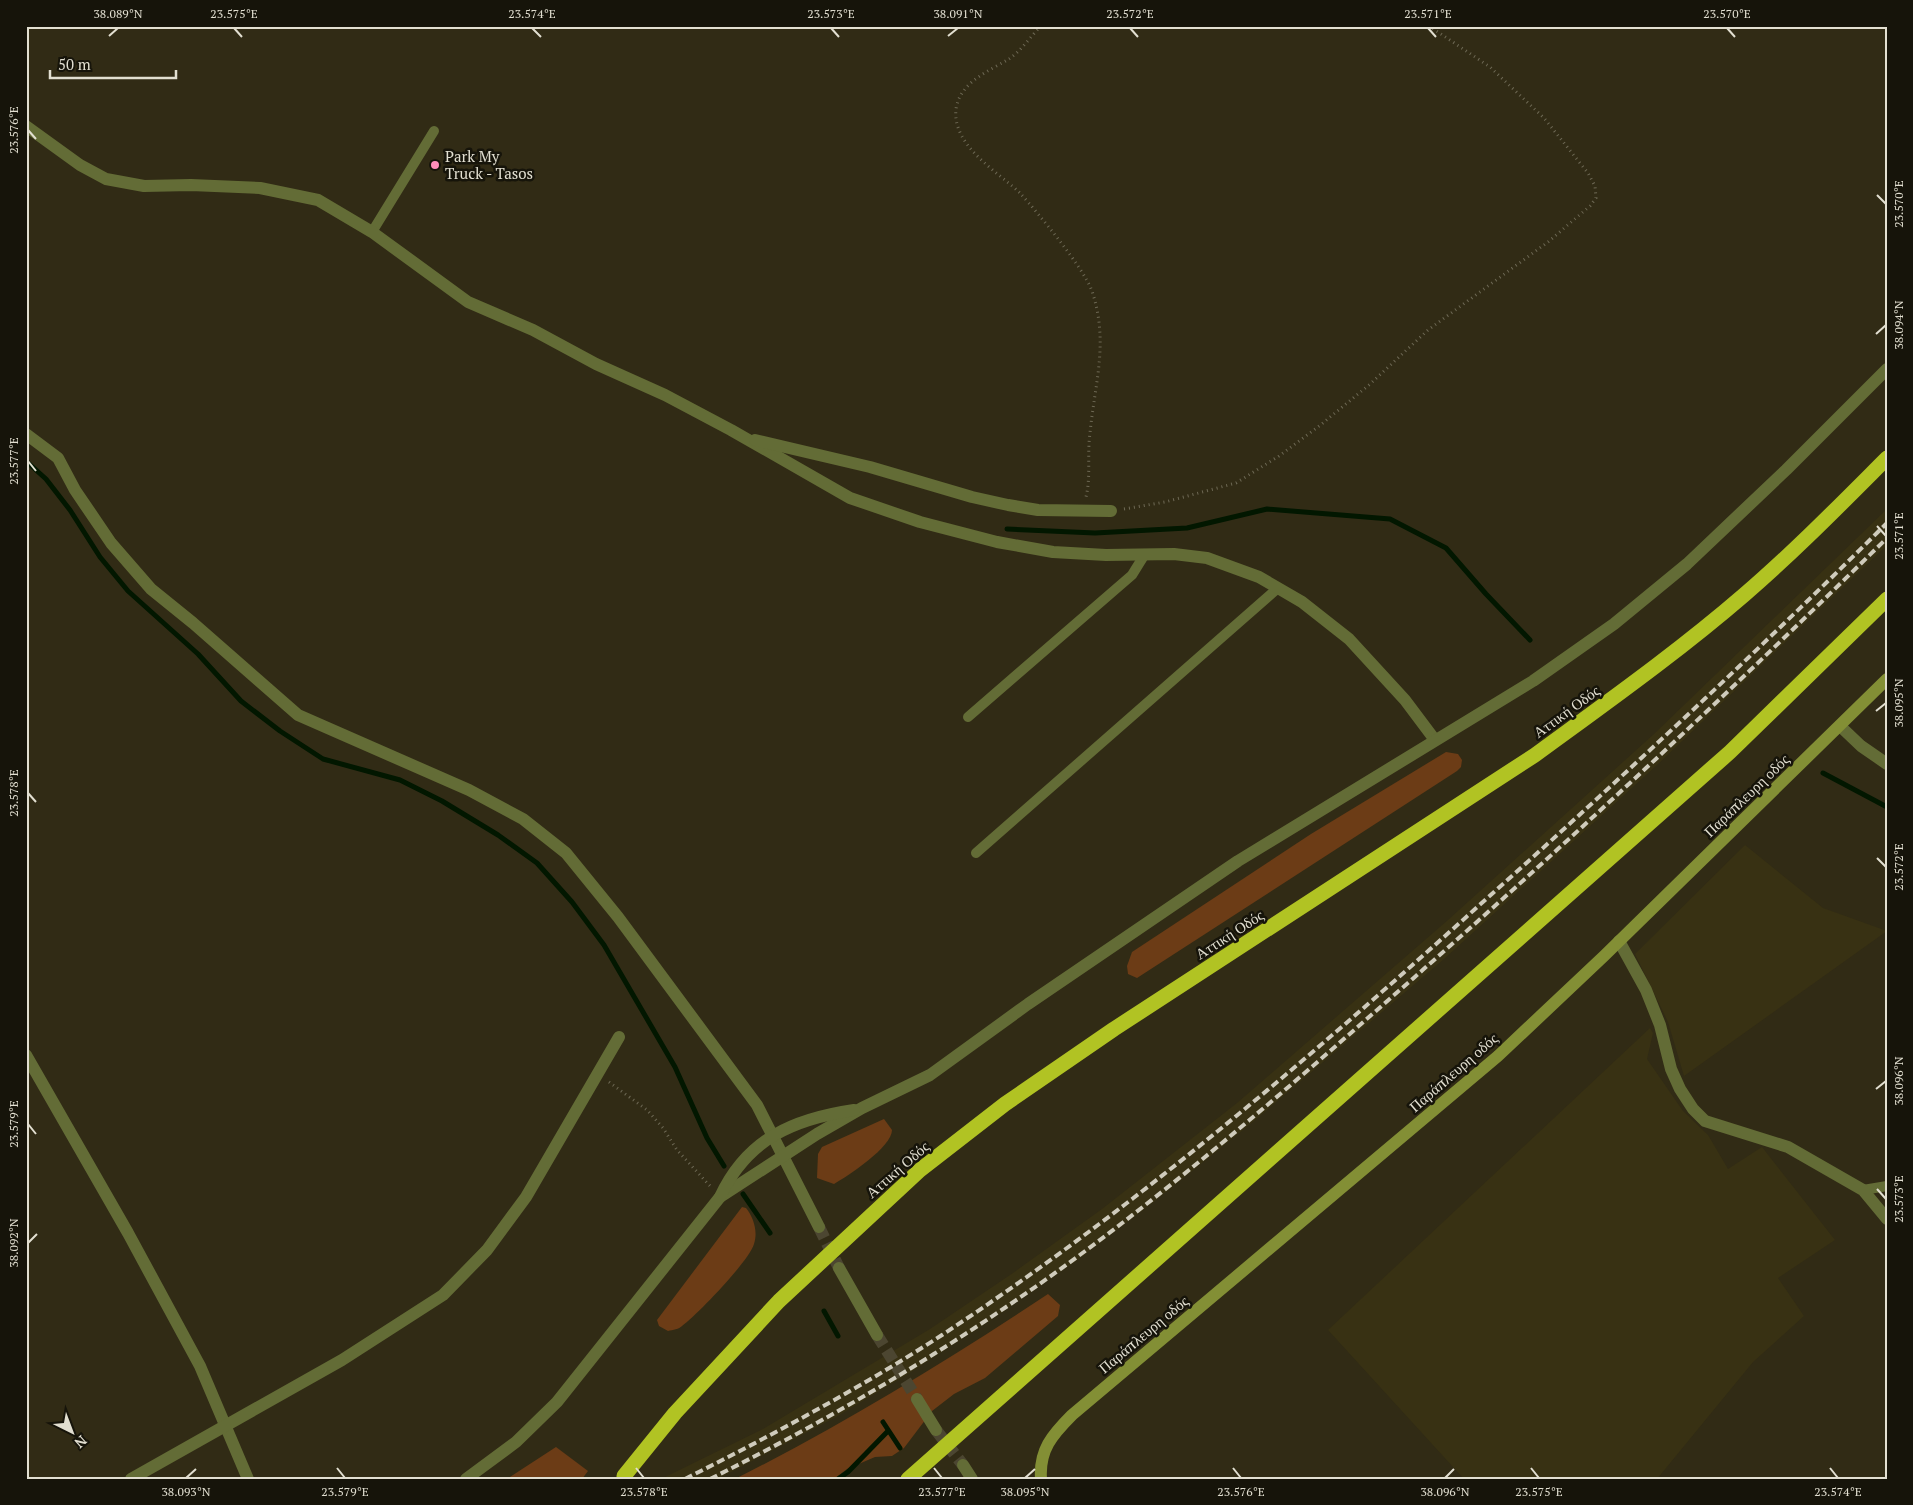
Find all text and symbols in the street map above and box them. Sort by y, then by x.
text: 38.089°N [93,6,143,21]
text: 23.575°E [210,6,258,21]
text: 23.574°E [508,6,556,21]
text: 23.573°E [807,6,855,21]
text: 38.091°N [933,6,983,21]
text: 23.572°E [1106,6,1154,21]
text: 23.571°E [1404,6,1452,21]
text: 23.570°E [1703,6,1751,21]
scale bar [50,48,176,80]
text: 50 m [58,54,91,74]
text: 23.576°E [6,106,21,154]
place label: Park My Truck - Tasos [445,146,533,183]
marker: Park My Truck - Tasos [429,159,441,171]
text: 23.570°E [1891,180,1906,228]
text: 38.094°N [1891,300,1906,350]
text: 23.577°E [6,437,21,485]
text: 23.571°E [1891,512,1906,560]
text: 38.095°N [1891,678,1906,728]
street label: Αττική Οδός [1529,680,1603,742]
street label: Παράπλευρη οδός [1699,749,1793,841]
text: 23.578°E [6,769,21,817]
text: 23.572°E [1891,843,1906,891]
street label: Αττική Οδός [1191,905,1267,963]
street label: Παράπλευρη οδός [1404,1028,1502,1116]
text: 38.096°N [1891,1056,1906,1106]
text: 23.579°E [6,1100,21,1148]
street label: Αττική Οδός [861,1136,933,1202]
text: 23.573°E [1891,1175,1906,1223]
text: 38.092°N [6,1218,21,1268]
street label: Παράπλευρη οδός [1094,1291,1192,1377]
north arrow [48,1408,98,1458]
text: N [70,1431,91,1453]
text: 38.093°N [161,1484,211,1499]
text: 23.579°E [321,1484,369,1499]
text: 23.578°E [620,1484,668,1499]
text: 23.577°E [918,1484,966,1499]
text: 38.095°N [1000,1484,1050,1499]
text: 23.576°E [1217,1484,1265,1499]
text: 38.096°N [1420,1484,1470,1499]
text: 23.575°E [1515,1484,1563,1499]
text: 23.574°E [1814,1484,1862,1499]

